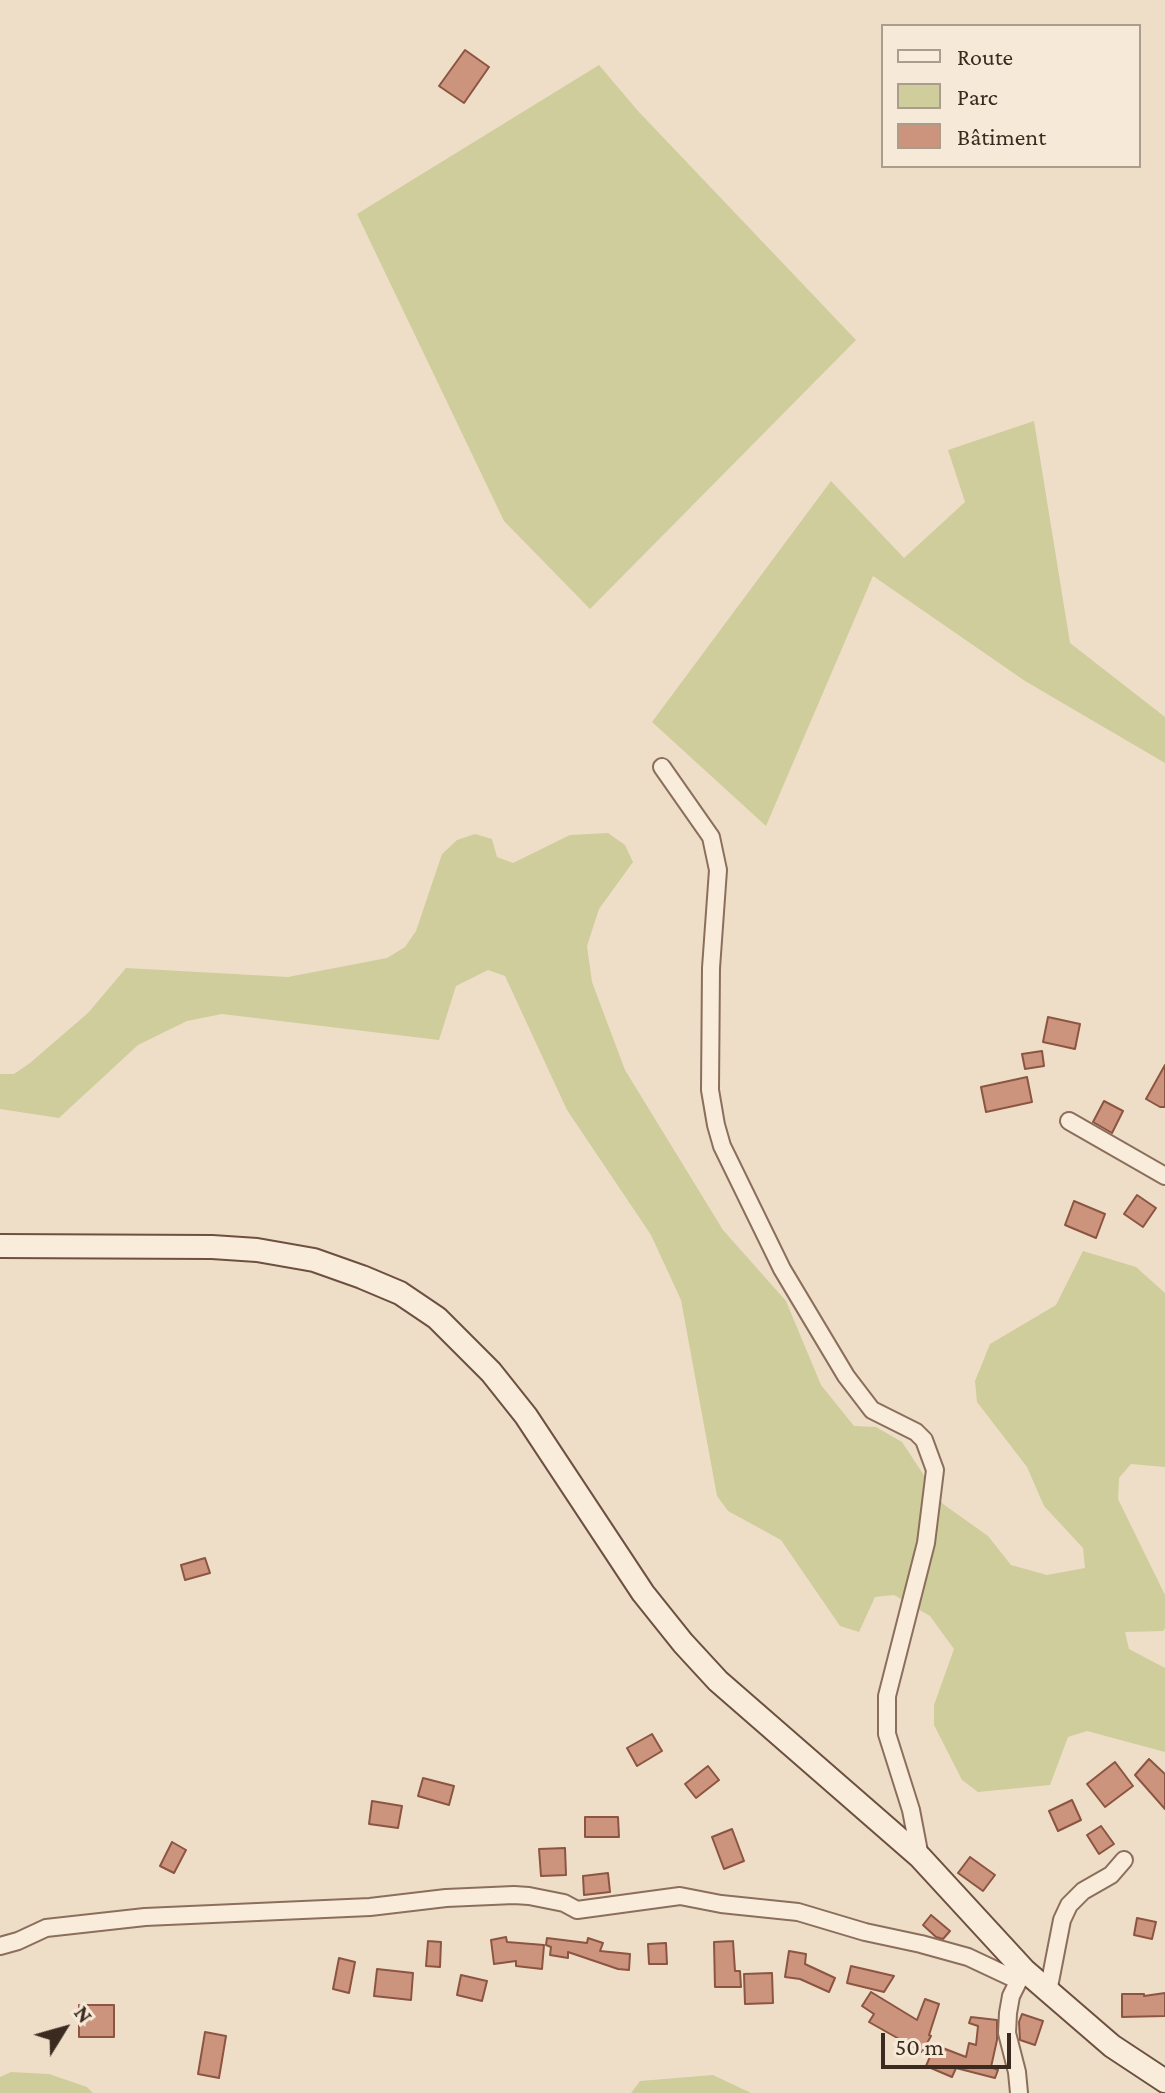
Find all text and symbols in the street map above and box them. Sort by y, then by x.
legend [881,24,1141,168]
text: Route [957,43,1013,70]
text: Parc [957,83,998,110]
text: Bâtiment [957,123,1046,150]
north arrow [24,1989,104,2069]
text: N [69,2001,98,2028]
scale bar [885,2017,1015,2067]
text: 50 m [895,2033,944,2060]

